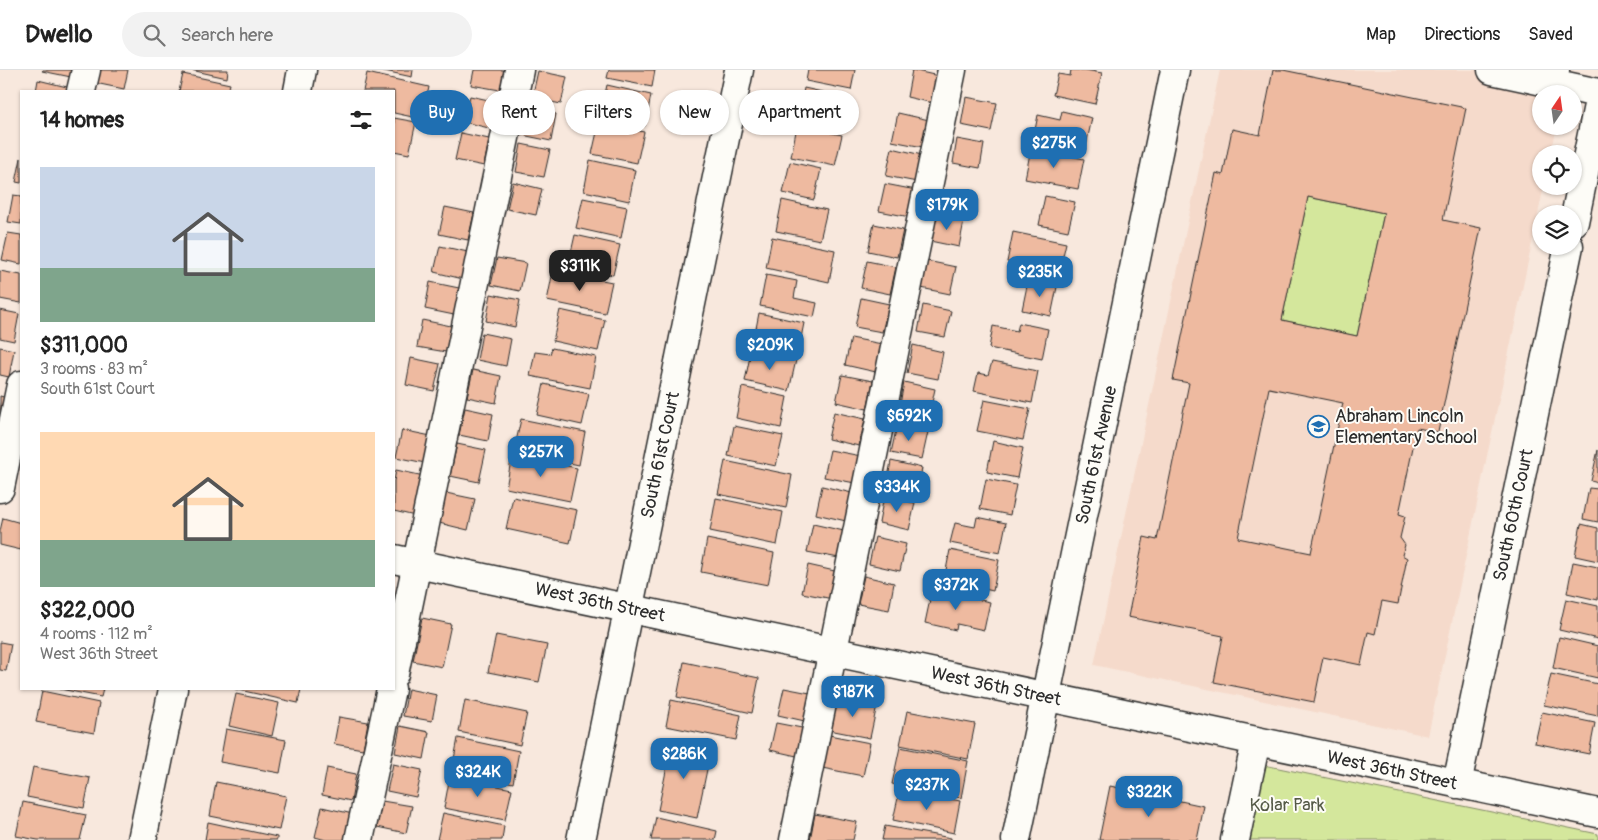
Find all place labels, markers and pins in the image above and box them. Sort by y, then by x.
pin: $275K [1019,126,1089,169]
pin: $179K [912,189,982,231]
pin: $311K [545,250,615,292]
pin: $235K [1005,256,1075,298]
pin: $209K [735,328,805,371]
pin: $692K [874,400,944,442]
place label: Abraham Lincoln Elementary School [1335,405,1477,449]
school or university icon: Abraham Lincoln Elementary School [1307,414,1331,438]
pin: $257K [506,436,576,478]
pin: $334K [862,470,932,513]
pin: $372K [921,568,991,611]
pin: $187K [818,676,888,718]
pin: $286K [649,738,719,780]
pin: $324K [443,756,513,798]
pin: $237K [892,768,962,811]
pin: $322K [1114,776,1184,818]

